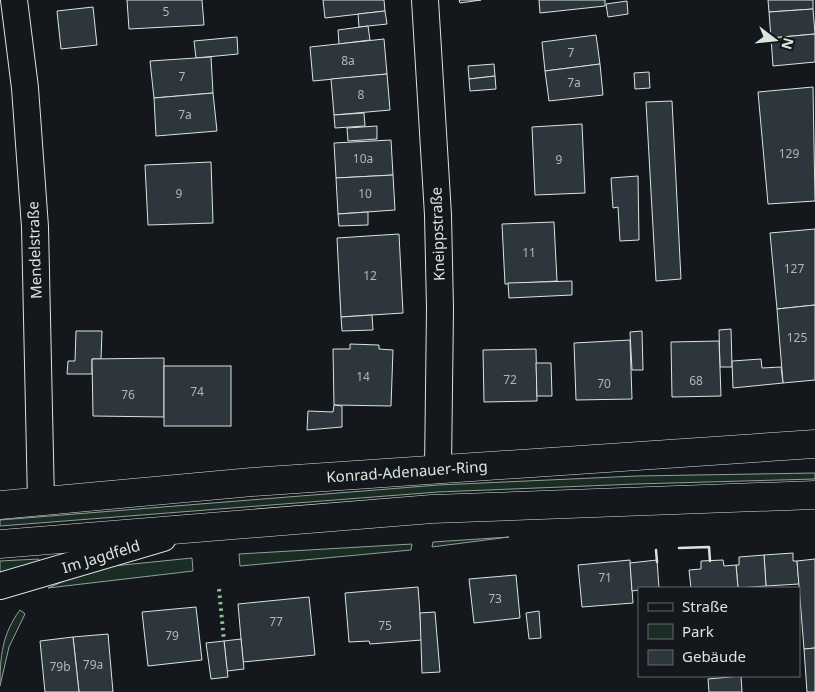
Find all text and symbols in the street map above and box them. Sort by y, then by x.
house number: 5 [163,3,170,20]
north arrow [750,15,800,65]
text: N [777,36,799,52]
house number: 7 [568,44,575,61]
house number: 8a [341,52,355,69]
house number: 7 [179,68,186,85]
house number: 7a [567,74,581,91]
house number: 8 [358,86,365,103]
house number: 7a [178,106,192,123]
house number: 129 [779,145,799,162]
house number: 10a [353,150,373,167]
house number: 9 [556,151,563,168]
house number: 9 [176,185,183,202]
house number: 10 [358,185,372,202]
street label: Kneippstraße [425,187,449,281]
street label: Mendelstraße [22,201,46,299]
house number: 11 [522,244,536,261]
house number: 127 [784,260,804,277]
house number: 12 [363,267,377,284]
house number: 125 [787,329,807,346]
house number: 14 [356,368,370,385]
house number: 72 [503,371,517,388]
house number: 68 [689,372,703,389]
house number: 70 [597,375,611,392]
house number: 74 [190,383,204,400]
house number: 76 [121,386,135,403]
street label: Konrad-Adenauer-Ring [326,455,488,487]
street label: Im Jagdfeld [59,535,142,577]
house number: 71 [598,569,612,586]
legend [638,587,800,677]
house number: 73 [488,590,502,607]
text: Straße [682,596,728,616]
house number: 77 [269,613,283,630]
house number: 75 [378,617,392,634]
text: Park [682,621,714,641]
house number: 79 [165,627,179,644]
text: Gebäude [682,646,746,666]
house number: 79a [83,656,103,673]
house number: 79b [49,658,71,675]

